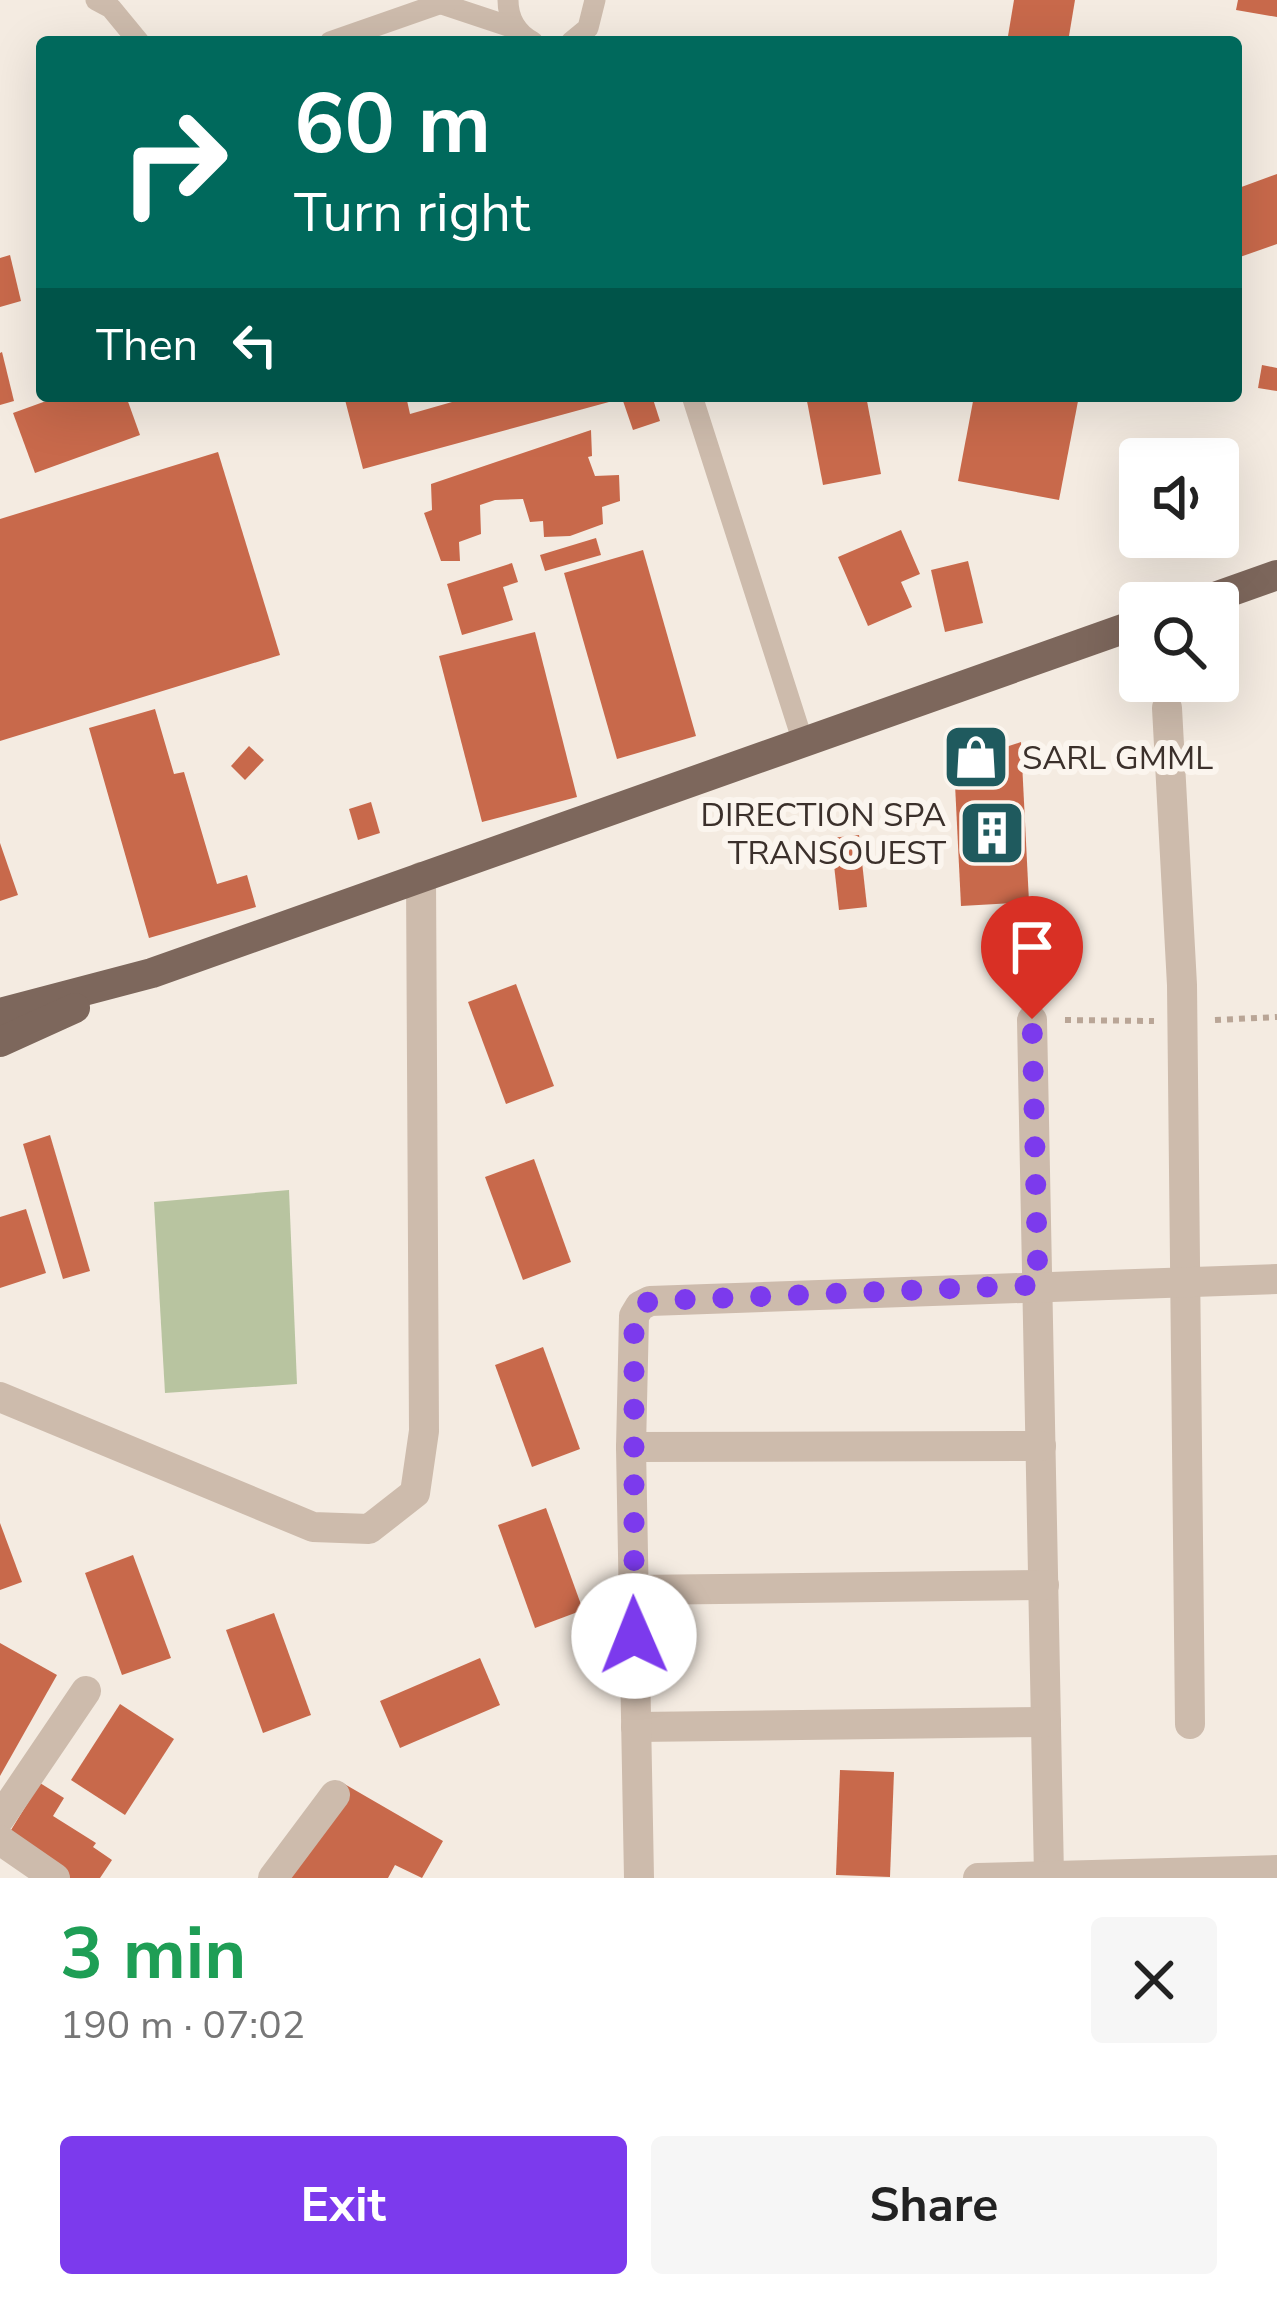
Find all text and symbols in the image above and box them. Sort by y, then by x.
text: 60 m [294,67,491,182]
icon: right [96,84,252,240]
text: Turn right [294,176,530,250]
icon: left [222,312,288,378]
text: Then [96,315,198,376]
map controls [1119,438,1239,702]
button: sound [1119,438,1239,558]
button: search [1119,582,1239,702]
shop icon: SARL GMML [941,722,1011,792]
place label: SARL GMML [1022,736,1213,781]
place label: DIRECTION SPA TRANSOUEST [701,793,946,876]
building icon: DIRECTION SPA TRANSOUEST [957,798,1027,868]
pin [981,896,1083,1019]
icon: arrive [999,914,1065,980]
position arrow [571,1573,697,1699]
text: 3 min [60,1905,246,2003]
button: close [1091,1917,1217,2043]
text: 190 m · 07:02 [60,1999,305,2052]
button: Exit [60,2136,627,2274]
button: Share [651,2136,1217,2274]

